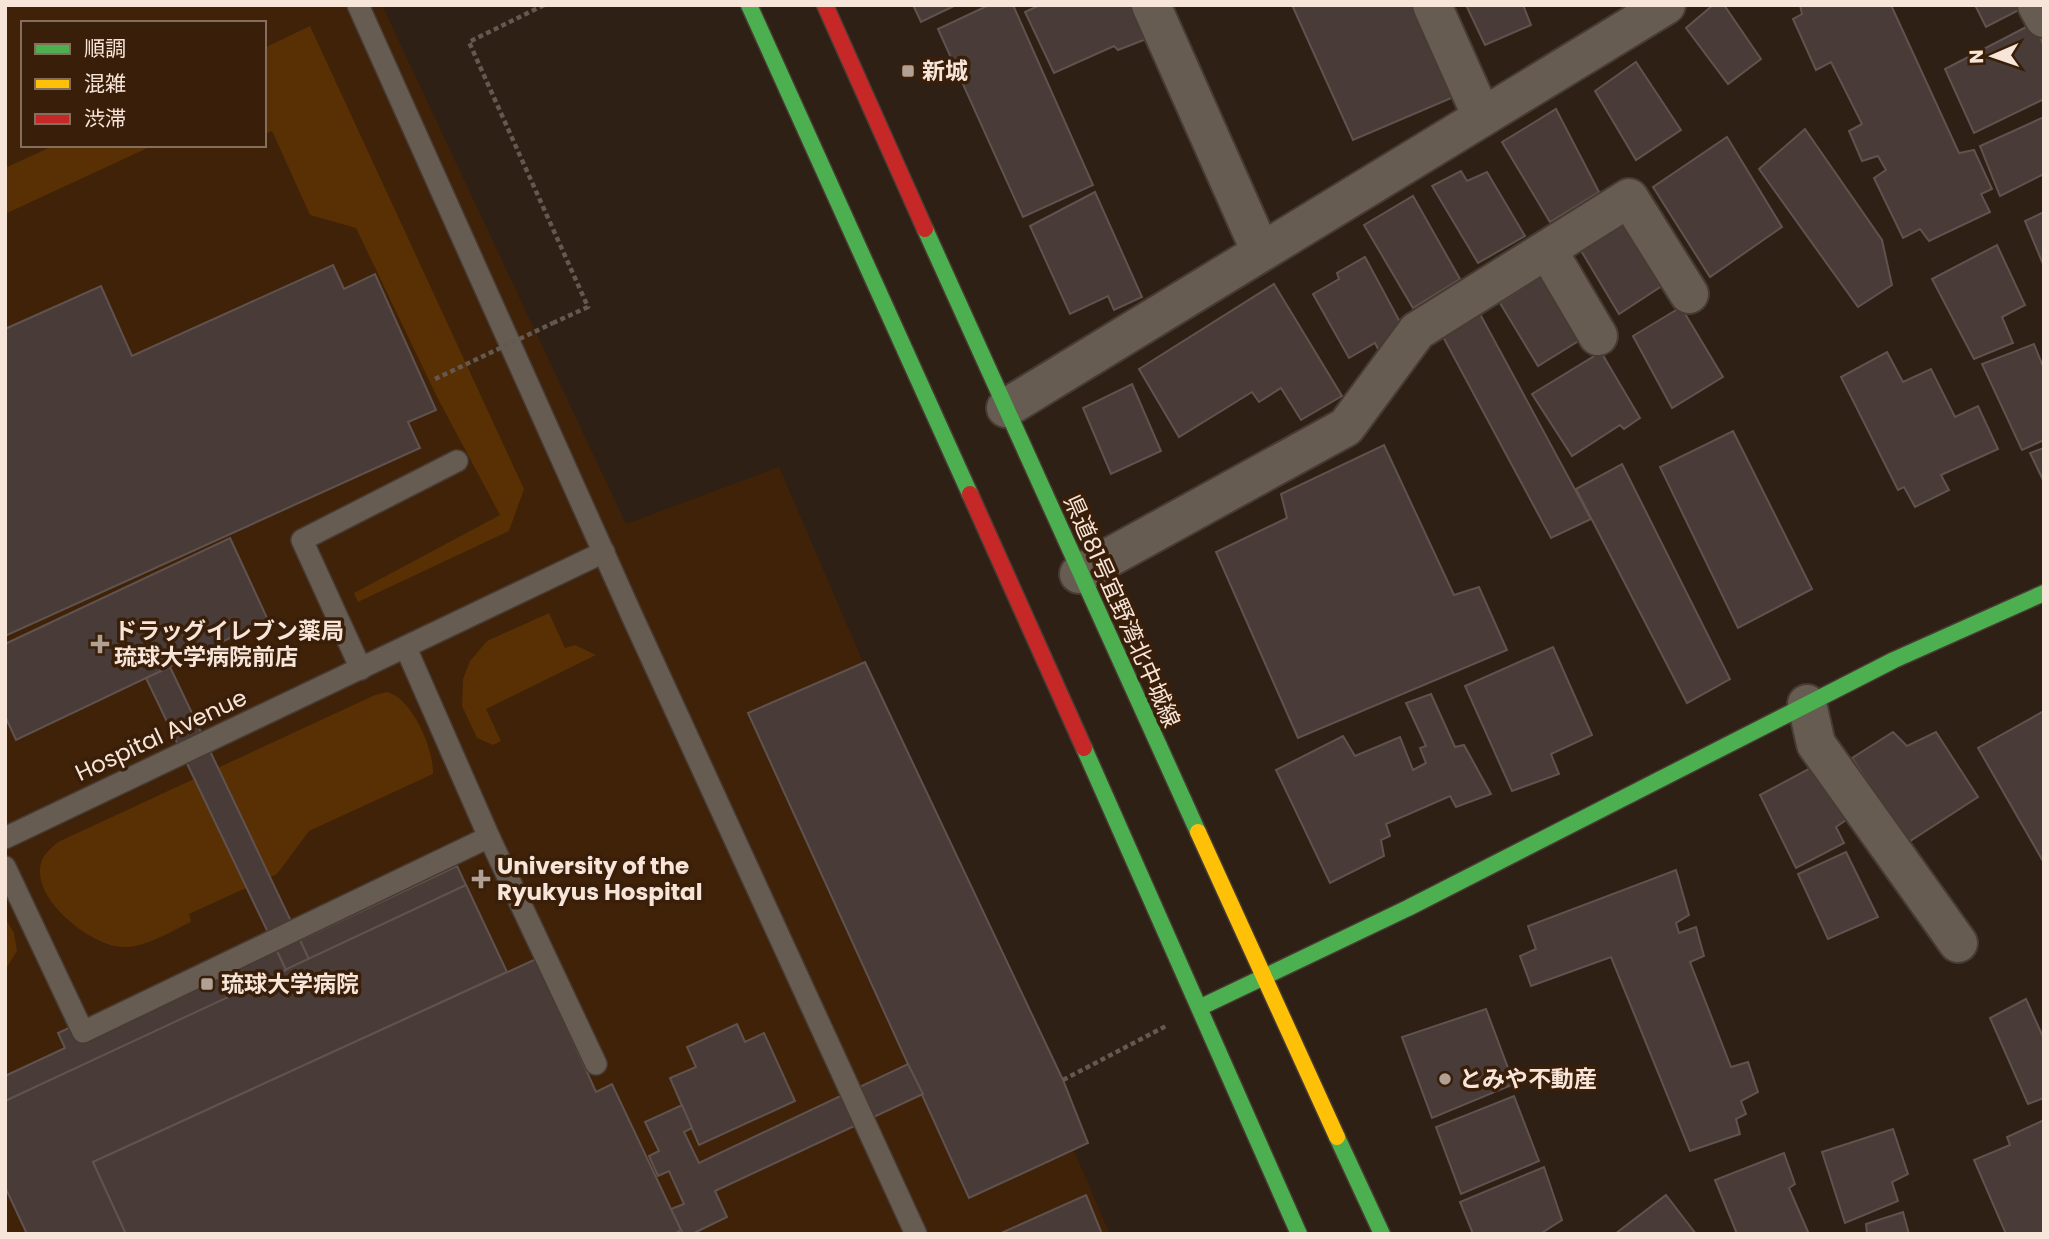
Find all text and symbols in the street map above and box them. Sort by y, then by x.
legend [21,21,266,147]
north arrow [1958,21,2028,91]
text: 順調 [84,34,126,63]
text: N [1963,49,1990,64]
place label: 新城 [922,55,968,87]
marker: 新城 [900,63,916,79]
text: 混雑 [84,69,126,98]
text: 渋滞 [84,104,126,133]
street label: 県道81号宜野湾北中城線 [1056,489,1188,733]
place label: ドラッグイレブン薬局 琉球大学病院前店 [114,615,344,673]
marker: ドラッグイレブン薬局 琉球大学病院前店 [92,636,108,652]
street label: Hospital Avenue [70,681,252,789]
place label: University of the Ryukyus Hospital [497,850,702,908]
marker: University of the Ryukyus Hospital [471,869,491,889]
place label: 琉球大学病院 [221,968,359,1000]
marker: 琉球大学病院 [199,976,215,992]
place label: とみや不動産 [1459,1063,1597,1095]
marker: とみや不動産 [1437,1071,1453,1087]

